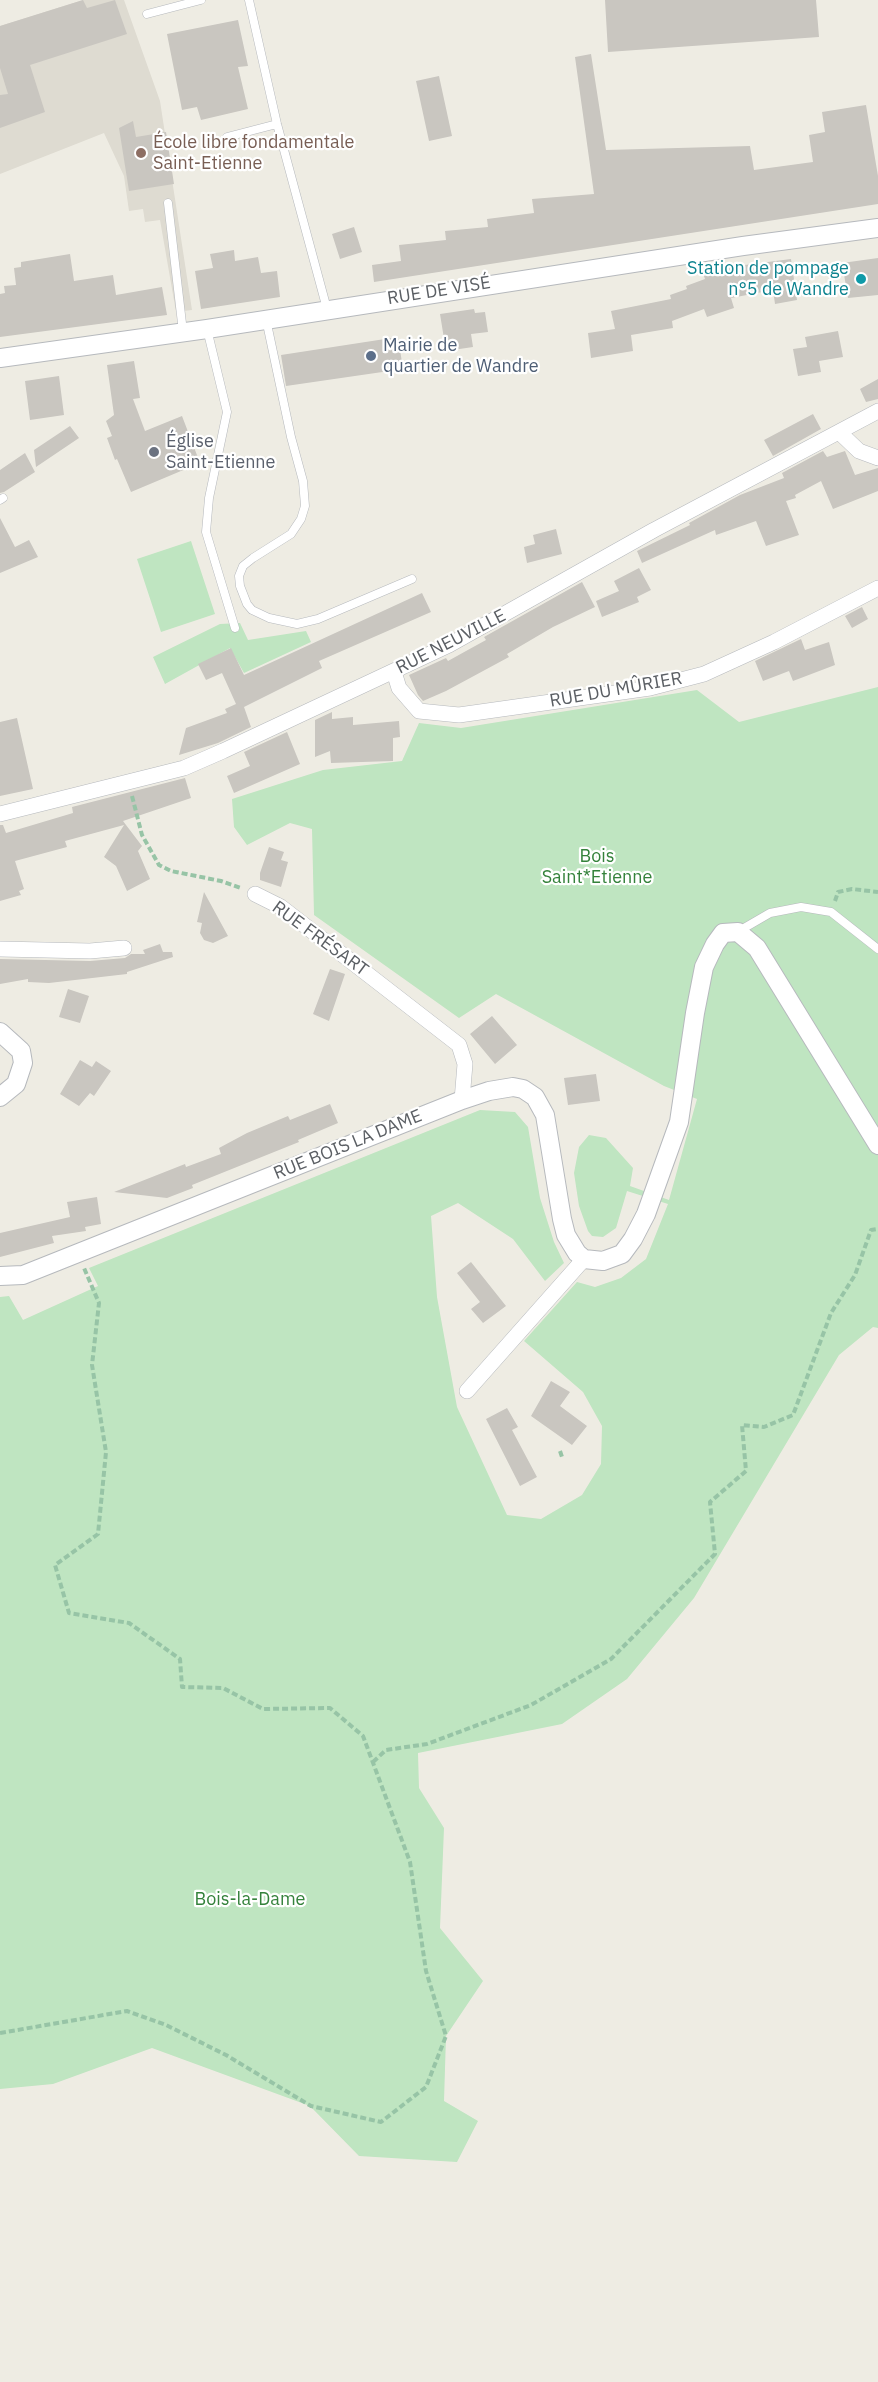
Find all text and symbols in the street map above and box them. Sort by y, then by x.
place label: École libre fondamentale Saint-Etienne [153,132,354,174]
marker: École libre fondamentale Saint-Etienne [134,146,148,160]
place label: Station de pompage n°5 de Wandre [687,258,849,300]
street label: RUE DE VISÉ [386,272,492,310]
marker: Station de pompage n°5 de Wandre [854,272,868,286]
place label: Mairie de quartier de Wandre [383,335,539,378]
marker: Mairie de quartier de Wandre [364,349,378,363]
place label: Église Saint-Etienne [166,431,275,474]
marker: Église Saint-Etienne [147,445,161,459]
street label: RUE NEUVILLE [392,605,510,679]
street label: RUE DU MÛRIER [548,668,684,712]
park label: Bois Saint*Etienne [542,846,652,888]
street label: RUE FRÉSART [268,897,372,981]
street label: RUE BOIS LA DAME [271,1105,425,1185]
park label: Bois-la-Dame [195,1889,305,1911]

